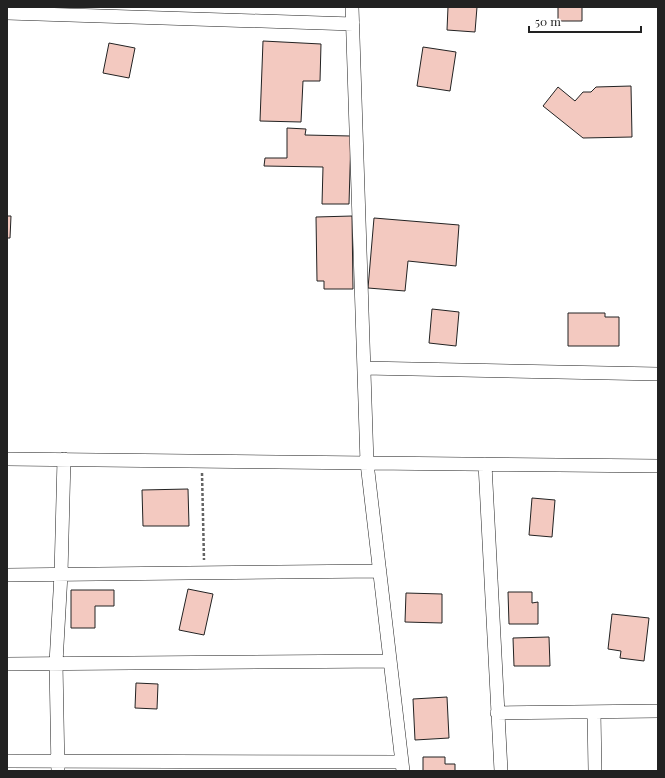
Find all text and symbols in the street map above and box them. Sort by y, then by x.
scale bar [529,8,641,34]
text: 50 m [535,13,561,29]

